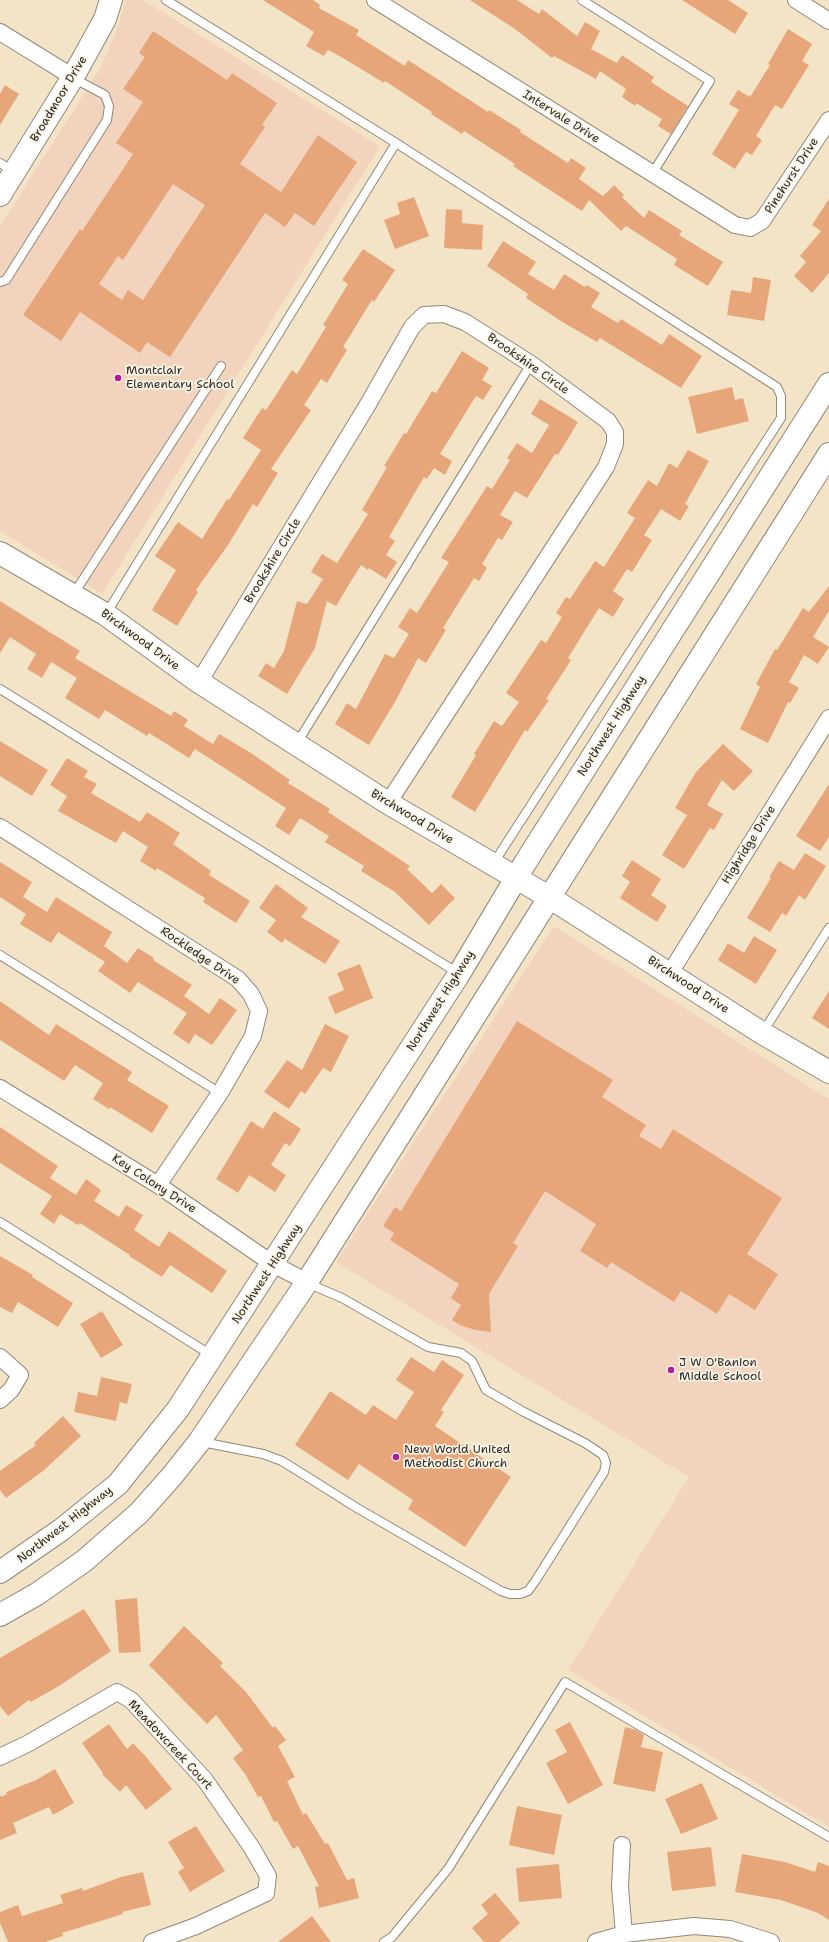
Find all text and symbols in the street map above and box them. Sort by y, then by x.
street label: Broadmoor Drive [28,53,90,145]
street label: Intervale Drive [520,88,602,146]
street label: Pinehurst Drive [762,135,822,217]
street label: Brookshire Circle [484,330,572,398]
place label: Montclair Elementary School [126,364,234,392]
marker: Montclair Elementary School [113,373,123,383]
street label: Brookshire Circle [242,516,304,606]
street label: Birchwood Drive [98,606,182,674]
street label: Northwest Highway [575,673,649,779]
street label: Birchwood Drive [368,787,456,847]
street label: Highridge Drive [719,803,779,887]
street label: Rockledge Drive [157,924,243,988]
street label: Northwest Highway [404,948,478,1054]
street label: Birchwood Drive [645,953,731,1017]
street label: Key Colony Drive [109,1151,199,1217]
street label: Northwest Highway [229,1221,305,1327]
place label: J W O'Banion Middle School [679,1356,761,1384]
marker: J W O'Banion Middle School [666,1365,676,1375]
place label: New World United Methodist Church [404,1443,510,1471]
marker: New World United Methodist Church [391,1452,401,1462]
street label: Northwest Highway [15,1483,115,1567]
street label: Meadowcreek Court [125,1697,215,1793]

